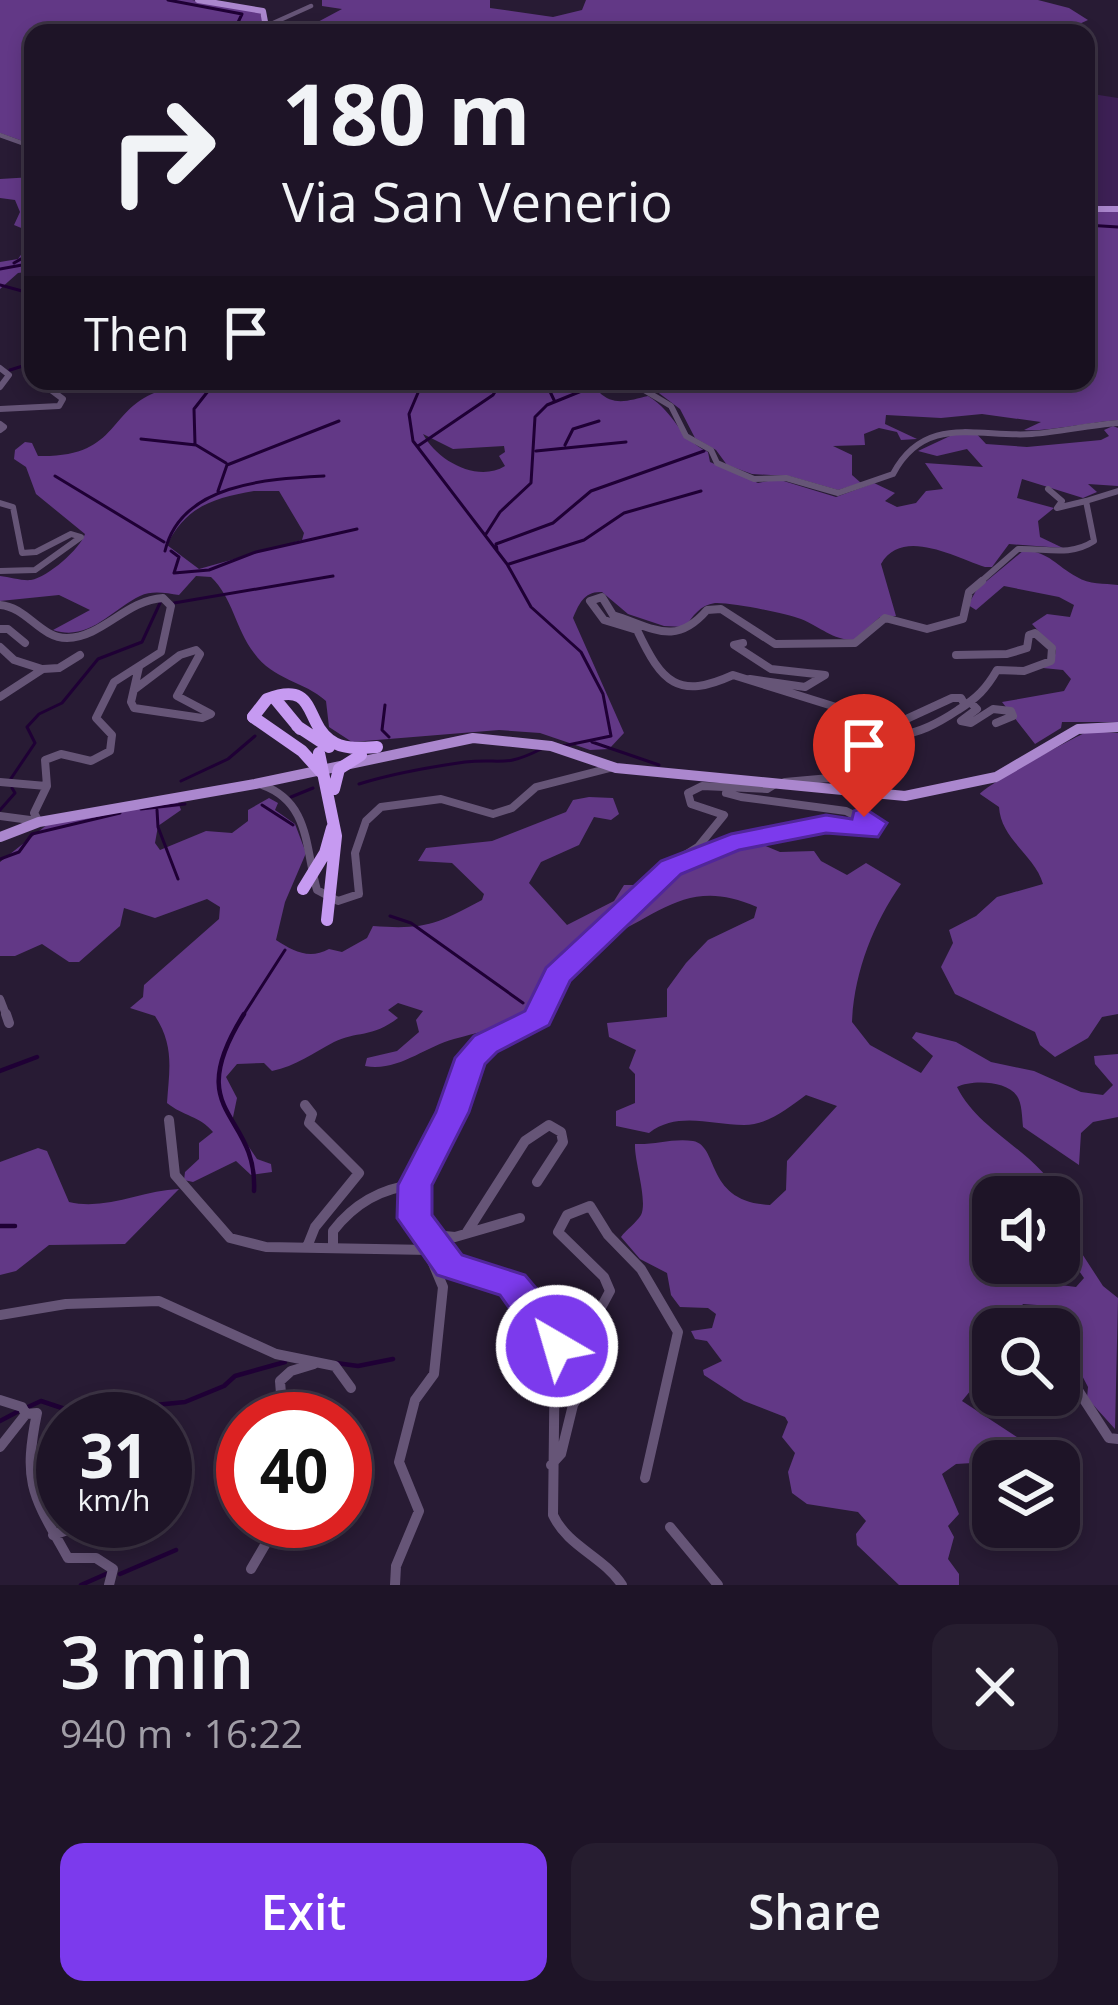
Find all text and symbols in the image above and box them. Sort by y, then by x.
text: 180 m [282,55,530,170]
icon: right [84,72,240,228]
text: Via San Venerio [282,164,673,238]
icon: arrive [213,300,279,366]
text: Then [84,303,189,364]
pin [813,694,915,817]
icon: arrive [831,712,897,778]
map controls [972,1176,1080,1548]
button: sound [972,1176,1080,1284]
position arrow [494,1283,620,1409]
button: search [972,1308,1080,1416]
speed limit sign: 40 [216,1392,372,1548]
text: 31 [80,1414,148,1496]
button: layers [972,1440,1080,1548]
text: km/h [78,1479,150,1520]
text: 3 min [60,1612,254,1710]
button: close [932,1624,1058,1750]
text: 940 m · 16:22 [60,1706,303,1759]
button: Exit [60,1843,547,1981]
button: Share [571,1843,1058,1981]

